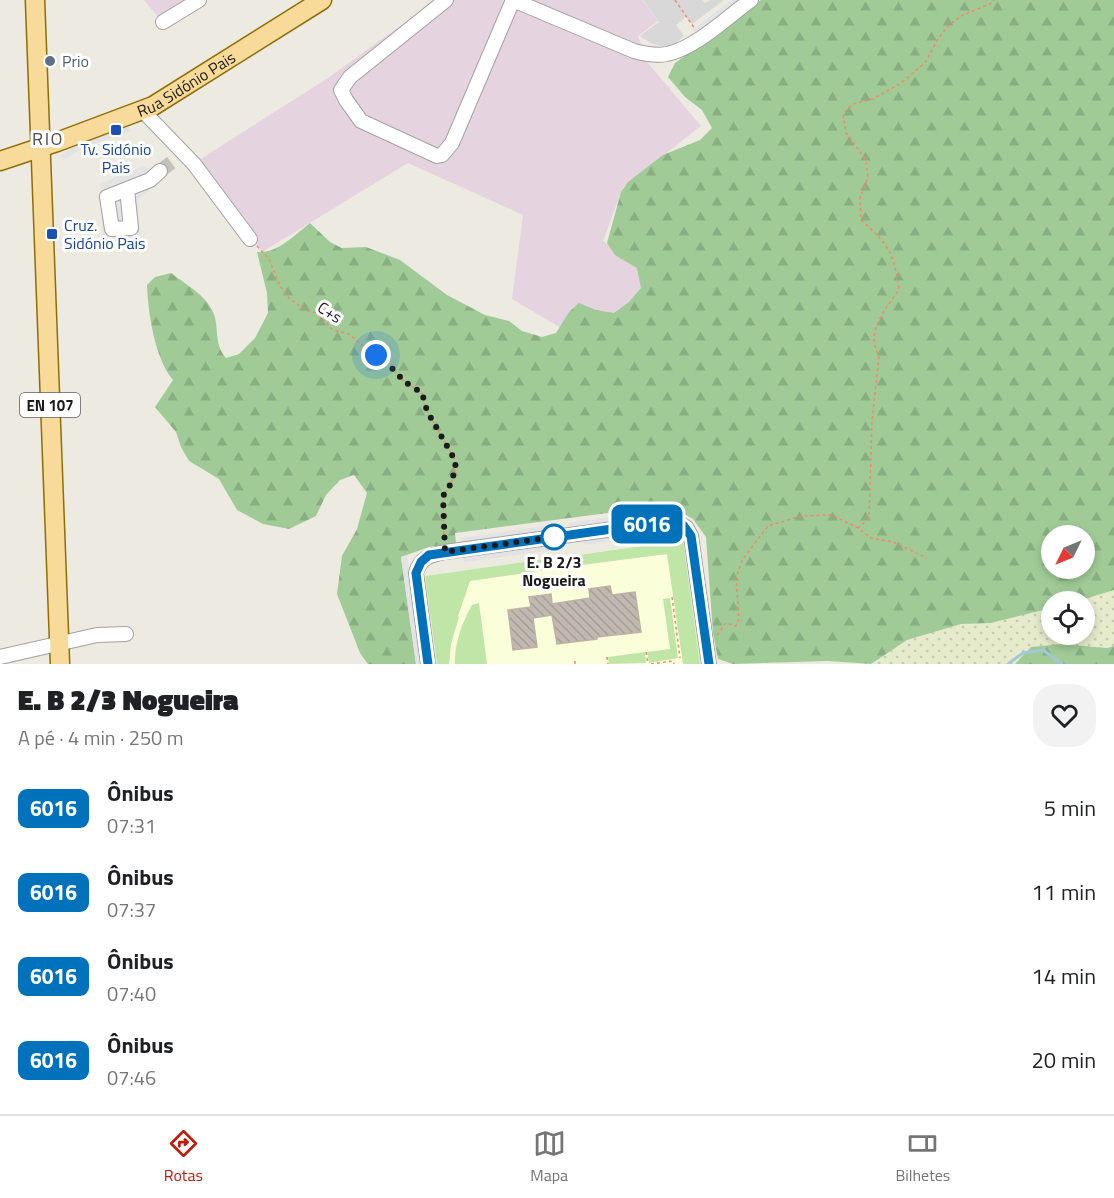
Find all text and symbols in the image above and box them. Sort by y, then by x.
street label: Rua Sidónio Pais [133,45,240,123]
place label: Prio [62,49,89,73]
marker: Prio [43,54,57,68]
marker: Tv. Sidónio Pais [109,123,123,137]
district label: RIO [32,125,64,152]
place label: Tv. Sidónio Pais [80,137,152,179]
place label: Cruz. Sidónio Pais [64,213,146,255]
marker: Cruz. Sidónio Pais [45,227,59,241]
street label: C+s [313,295,347,329]
your location [361,340,391,370]
road number: EN 107 [20,393,80,417]
line badge: 6016 [605,504,689,544]
text: 6016 [623,508,671,540]
marker: E. B 2/3 Nogueira [541,524,567,550]
north arrow [1041,525,1095,579]
map controls [1041,525,1095,645]
place label: E. B 2/3 Nogueira [522,550,586,592]
button: locate [1041,591,1095,645]
text: E. B 2/3 Nogueira [18,678,239,721]
button: heart [1033,684,1096,747]
text: A pé · 4 min · 250 m [18,722,183,753]
text: Ônibus [107,776,174,810]
text: 5 min [1044,791,1096,825]
text: 6016 [30,792,77,824]
text: 07:31 [107,810,156,841]
text: Ônibus [107,860,174,894]
text: 11 min [1031,875,1096,909]
text: 6016 [30,876,77,908]
text: 07:37 [107,894,156,925]
text: Ônibus [107,944,174,978]
text: 14 min [1031,959,1096,993]
text: 6016 [30,960,77,992]
text: 07:40 [107,978,156,1009]
text: Ônibus [107,1028,174,1062]
text: 20 min [1031,1043,1096,1077]
text: 6016 [30,1044,77,1076]
text: 07:46 [107,1062,156,1093]
tab: Rotas [164,1127,203,1187]
tab: Mapa [530,1127,568,1187]
tab: Bilhetes [895,1127,950,1187]

